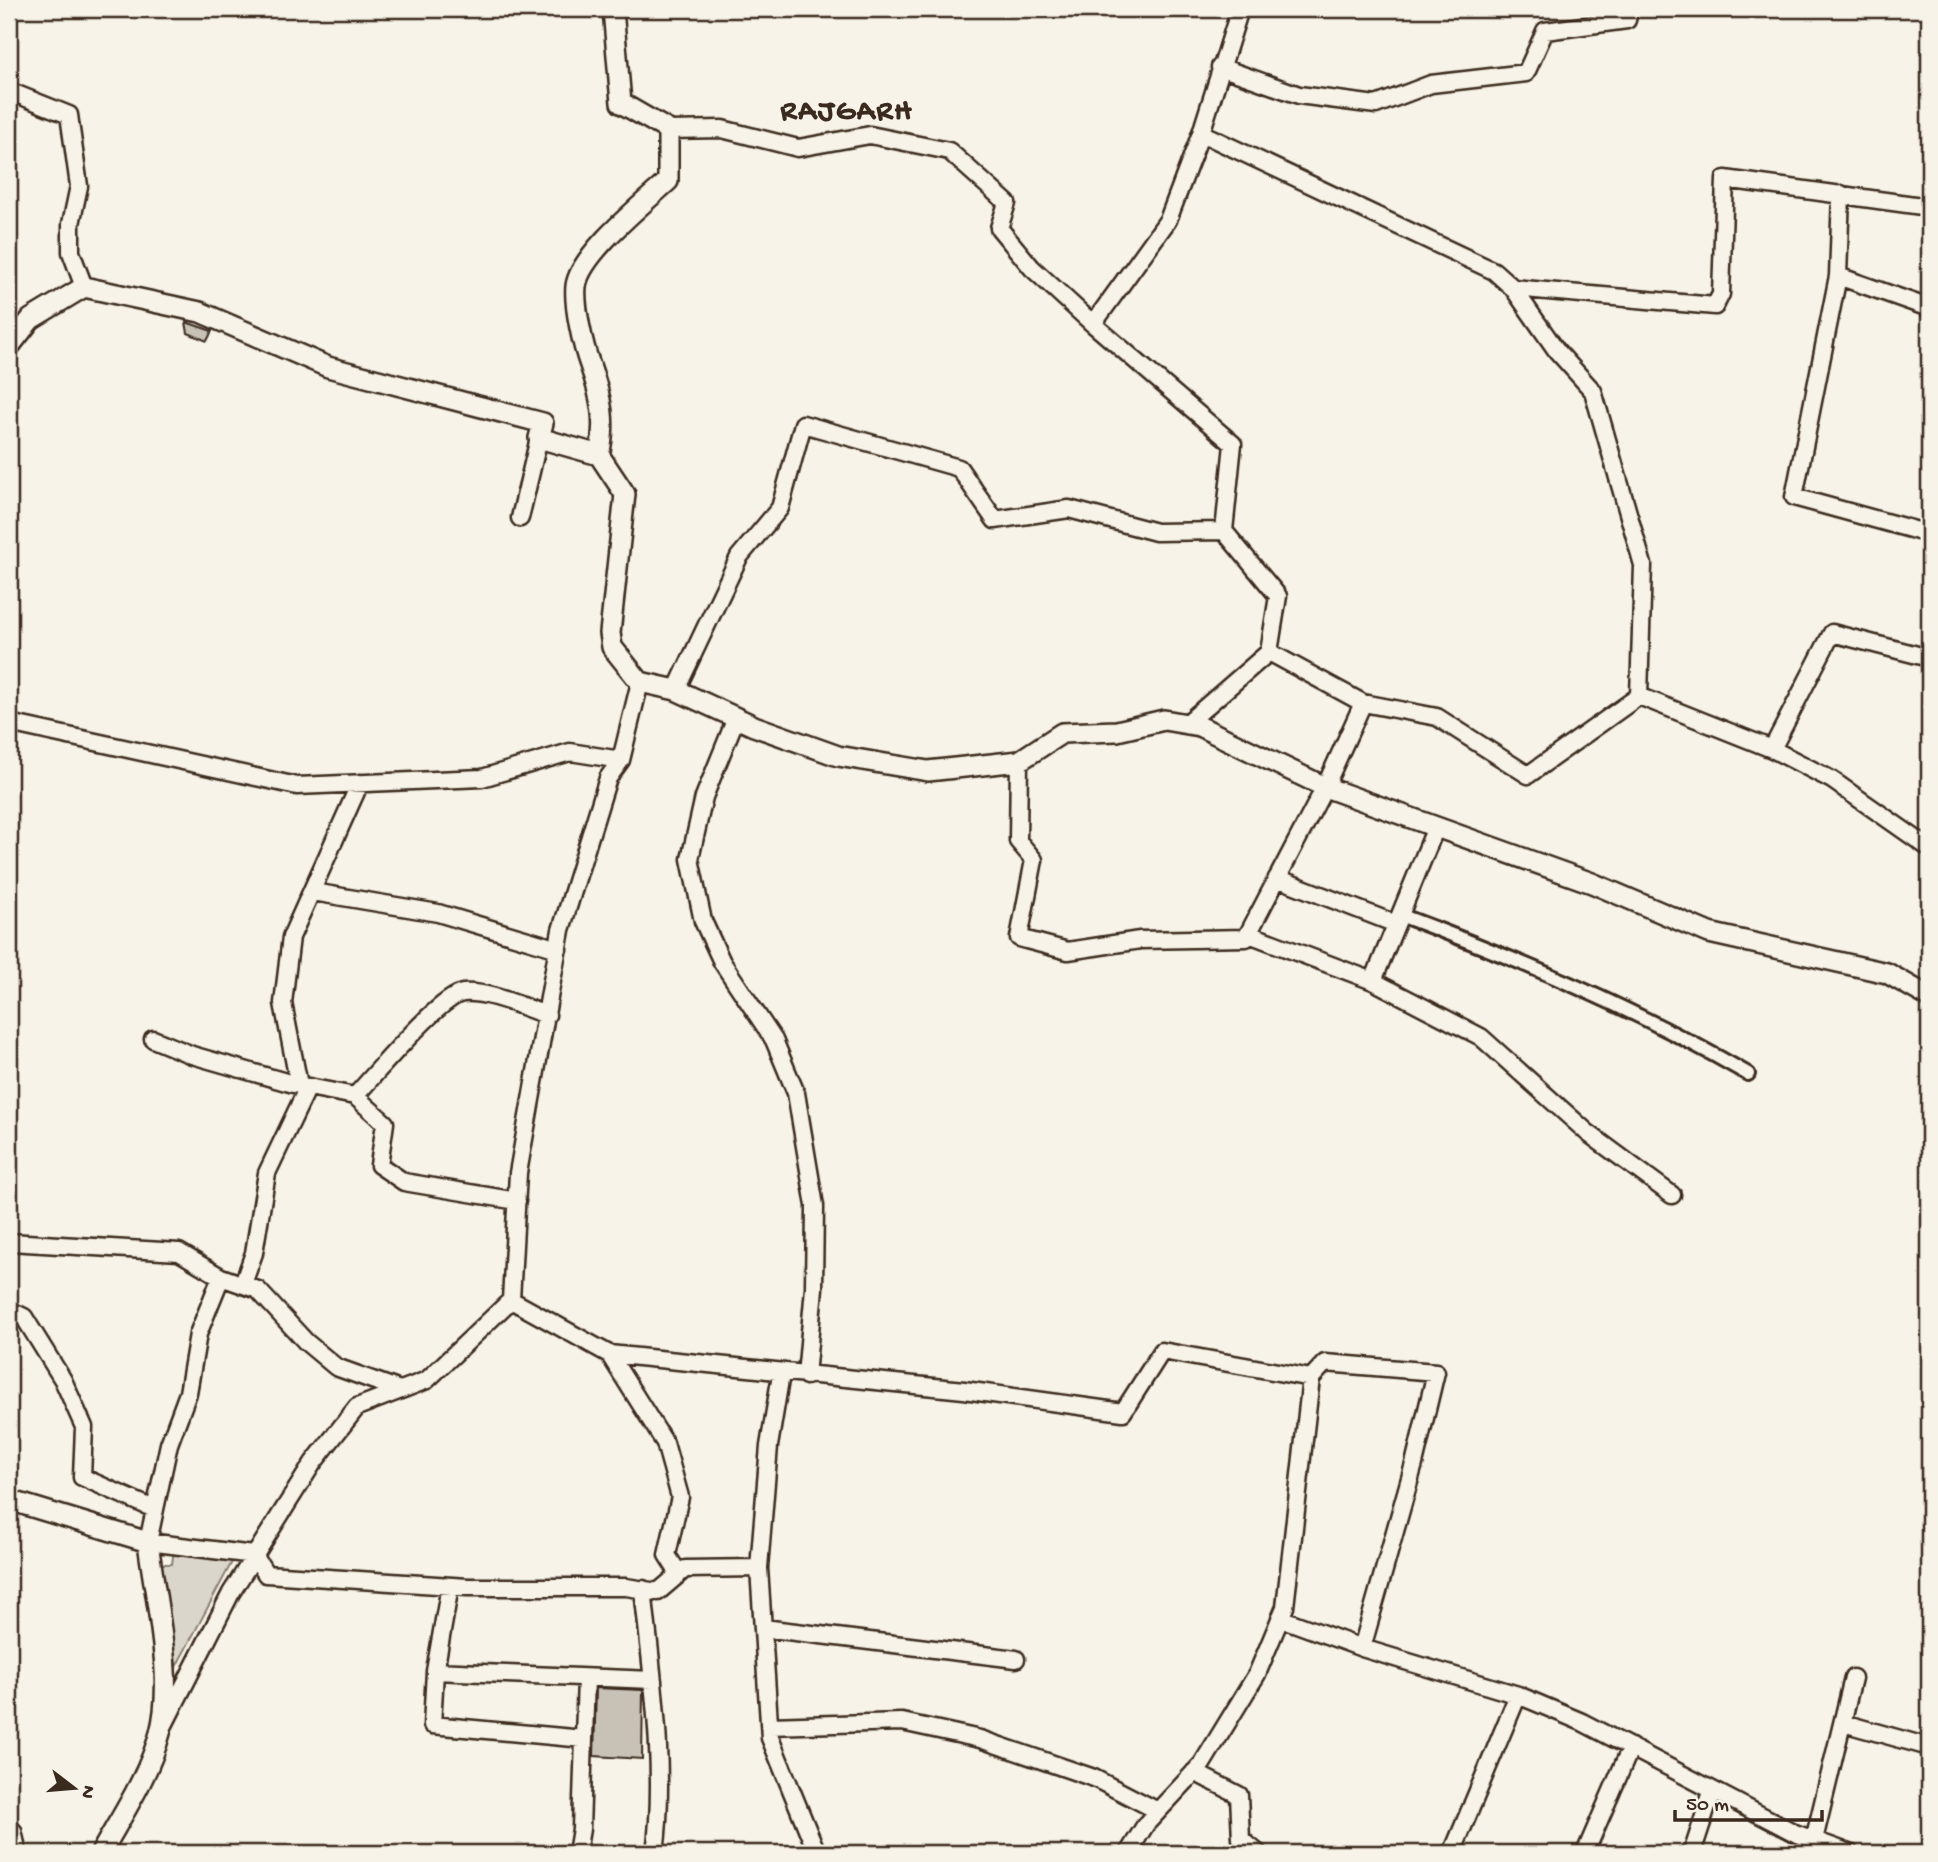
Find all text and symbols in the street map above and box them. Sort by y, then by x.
district label: RAJGARH [780,96,913,131]
north arrow [38,1754,108,1824]
scale bar [1675,1778,1822,1822]
text: N [74,1783,100,1801]
text: 50 m [1686,1794,1729,1819]

